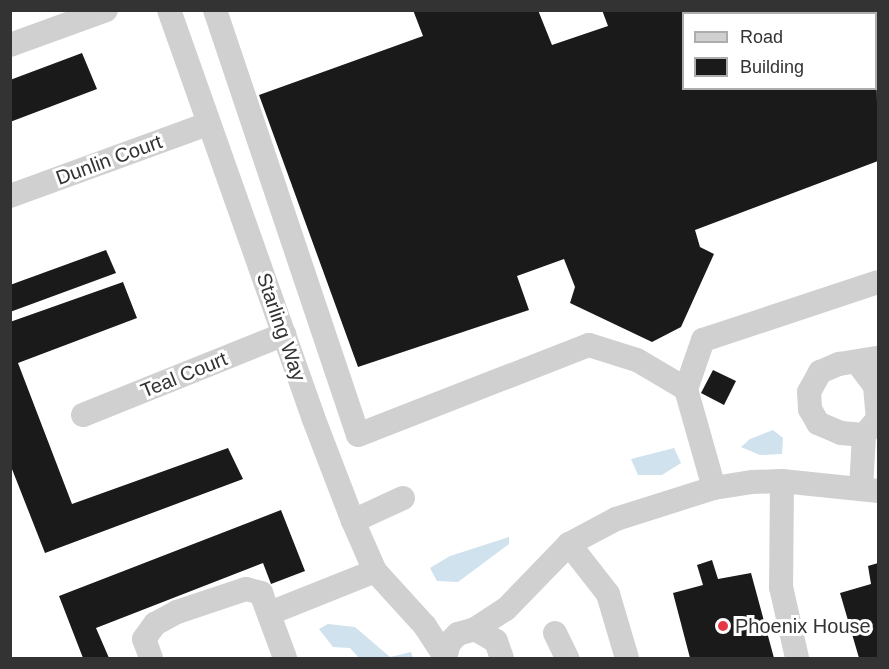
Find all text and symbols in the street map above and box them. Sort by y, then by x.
legend [682,12,877,90]
text: Road [740,27,783,47]
text: Building [740,57,804,77]
street label: Dunlin Court [53,130,165,190]
street label: Starling Way [251,270,311,384]
street label: Teal Court [137,347,231,403]
place label: Phoenix House [735,614,871,638]
marker: Phoenix House [716,619,730,633]

